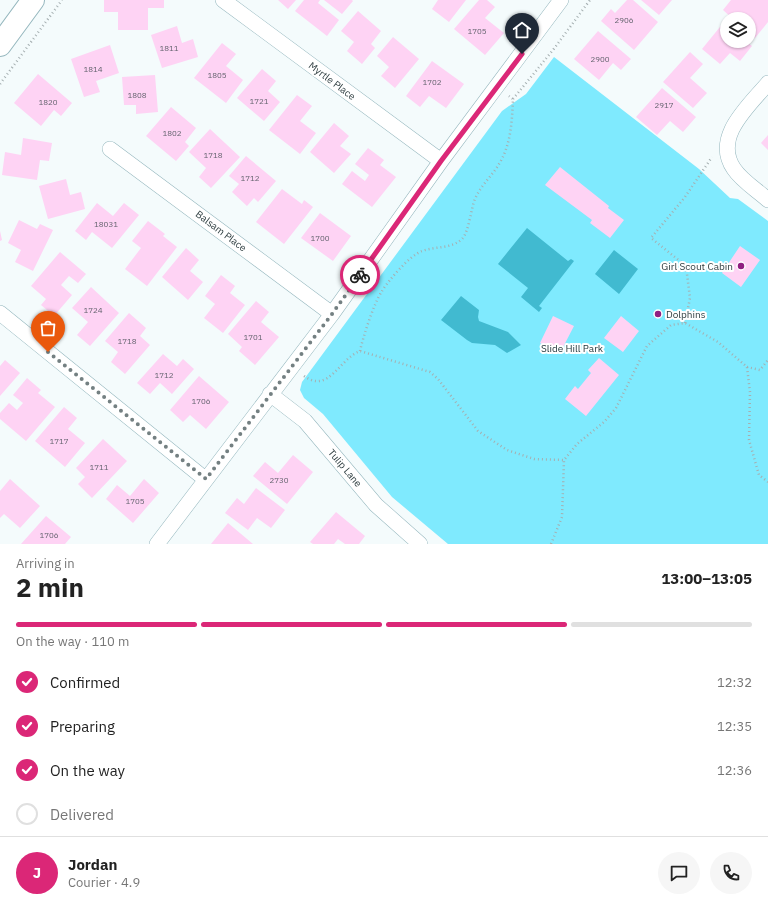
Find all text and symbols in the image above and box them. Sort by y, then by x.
map controls [720,12,756,48]
button: layers [720,12,756,48]
pin [505,13,539,54]
house number: 2906 [614,15,634,25]
icon: home [511,19,533,41]
house number: 1705 [467,26,487,36]
house number: 1811 [159,43,179,53]
house number: 2900 [590,54,610,64]
street label: Myrtle Place [306,59,358,103]
house number: 1814 [83,64,103,74]
house number: 1805 [207,70,227,80]
house number: 1702 [422,77,442,87]
house number: 1808 [127,90,147,100]
house number: 1721 [249,96,269,106]
house number: 1820 [38,97,58,107]
house number: 2917 [654,100,674,110]
house number: 1802 [162,128,182,138]
house number: 1718 [203,150,223,160]
house number: 1712 [240,173,260,183]
street label: Balsam Place [193,208,249,255]
house number: 18031 [94,219,118,229]
house number: 1700 [310,233,330,243]
courier [340,255,380,295]
place label: Girl Scout Cabin [661,260,733,273]
marker: Girl Scout Cabin [736,261,746,271]
icon: bike [349,264,371,286]
house number: 1724 [83,305,103,315]
place label: Dolphins [666,308,706,321]
marker: Dolphins [653,309,663,319]
pin [31,311,65,352]
icon: bag [37,317,59,339]
house number: 1701 [243,332,263,342]
house number: 1718 [117,336,137,346]
park label: Slide Hill Park [541,342,604,355]
house number: 1712 [154,370,174,380]
house number: 1706 [191,396,211,406]
house number: 1717 [49,436,69,446]
street label: Tulip Lane [325,446,365,490]
house number: 1711 [89,462,109,472]
house number: 2730 [269,475,289,485]
house number: 1705 [125,496,145,506]
house number: 1706 [39,530,59,540]
text: Arriving in [16,555,75,572]
text: 13:00–13:05 [661,569,752,588]
text: 2 min [16,570,84,604]
text: On the way · 110 m [16,633,129,650]
icon: check [16,671,38,693]
text: Confirmed [50,673,120,692]
text: 12:32 [717,674,752,691]
icon: check [16,715,38,737]
text: Preparing [50,717,115,736]
text: 12:35 [717,718,752,735]
icon: check [16,759,38,781]
text: On the way [50,761,125,780]
text: 12:36 [717,762,752,779]
text: Delivered [50,805,114,824]
button: chat [658,852,700,894]
button: phone [710,852,752,894]
text: Jordan [68,855,117,874]
text: J [33,863,41,882]
text: Courier · 4.9 [68,874,140,891]

